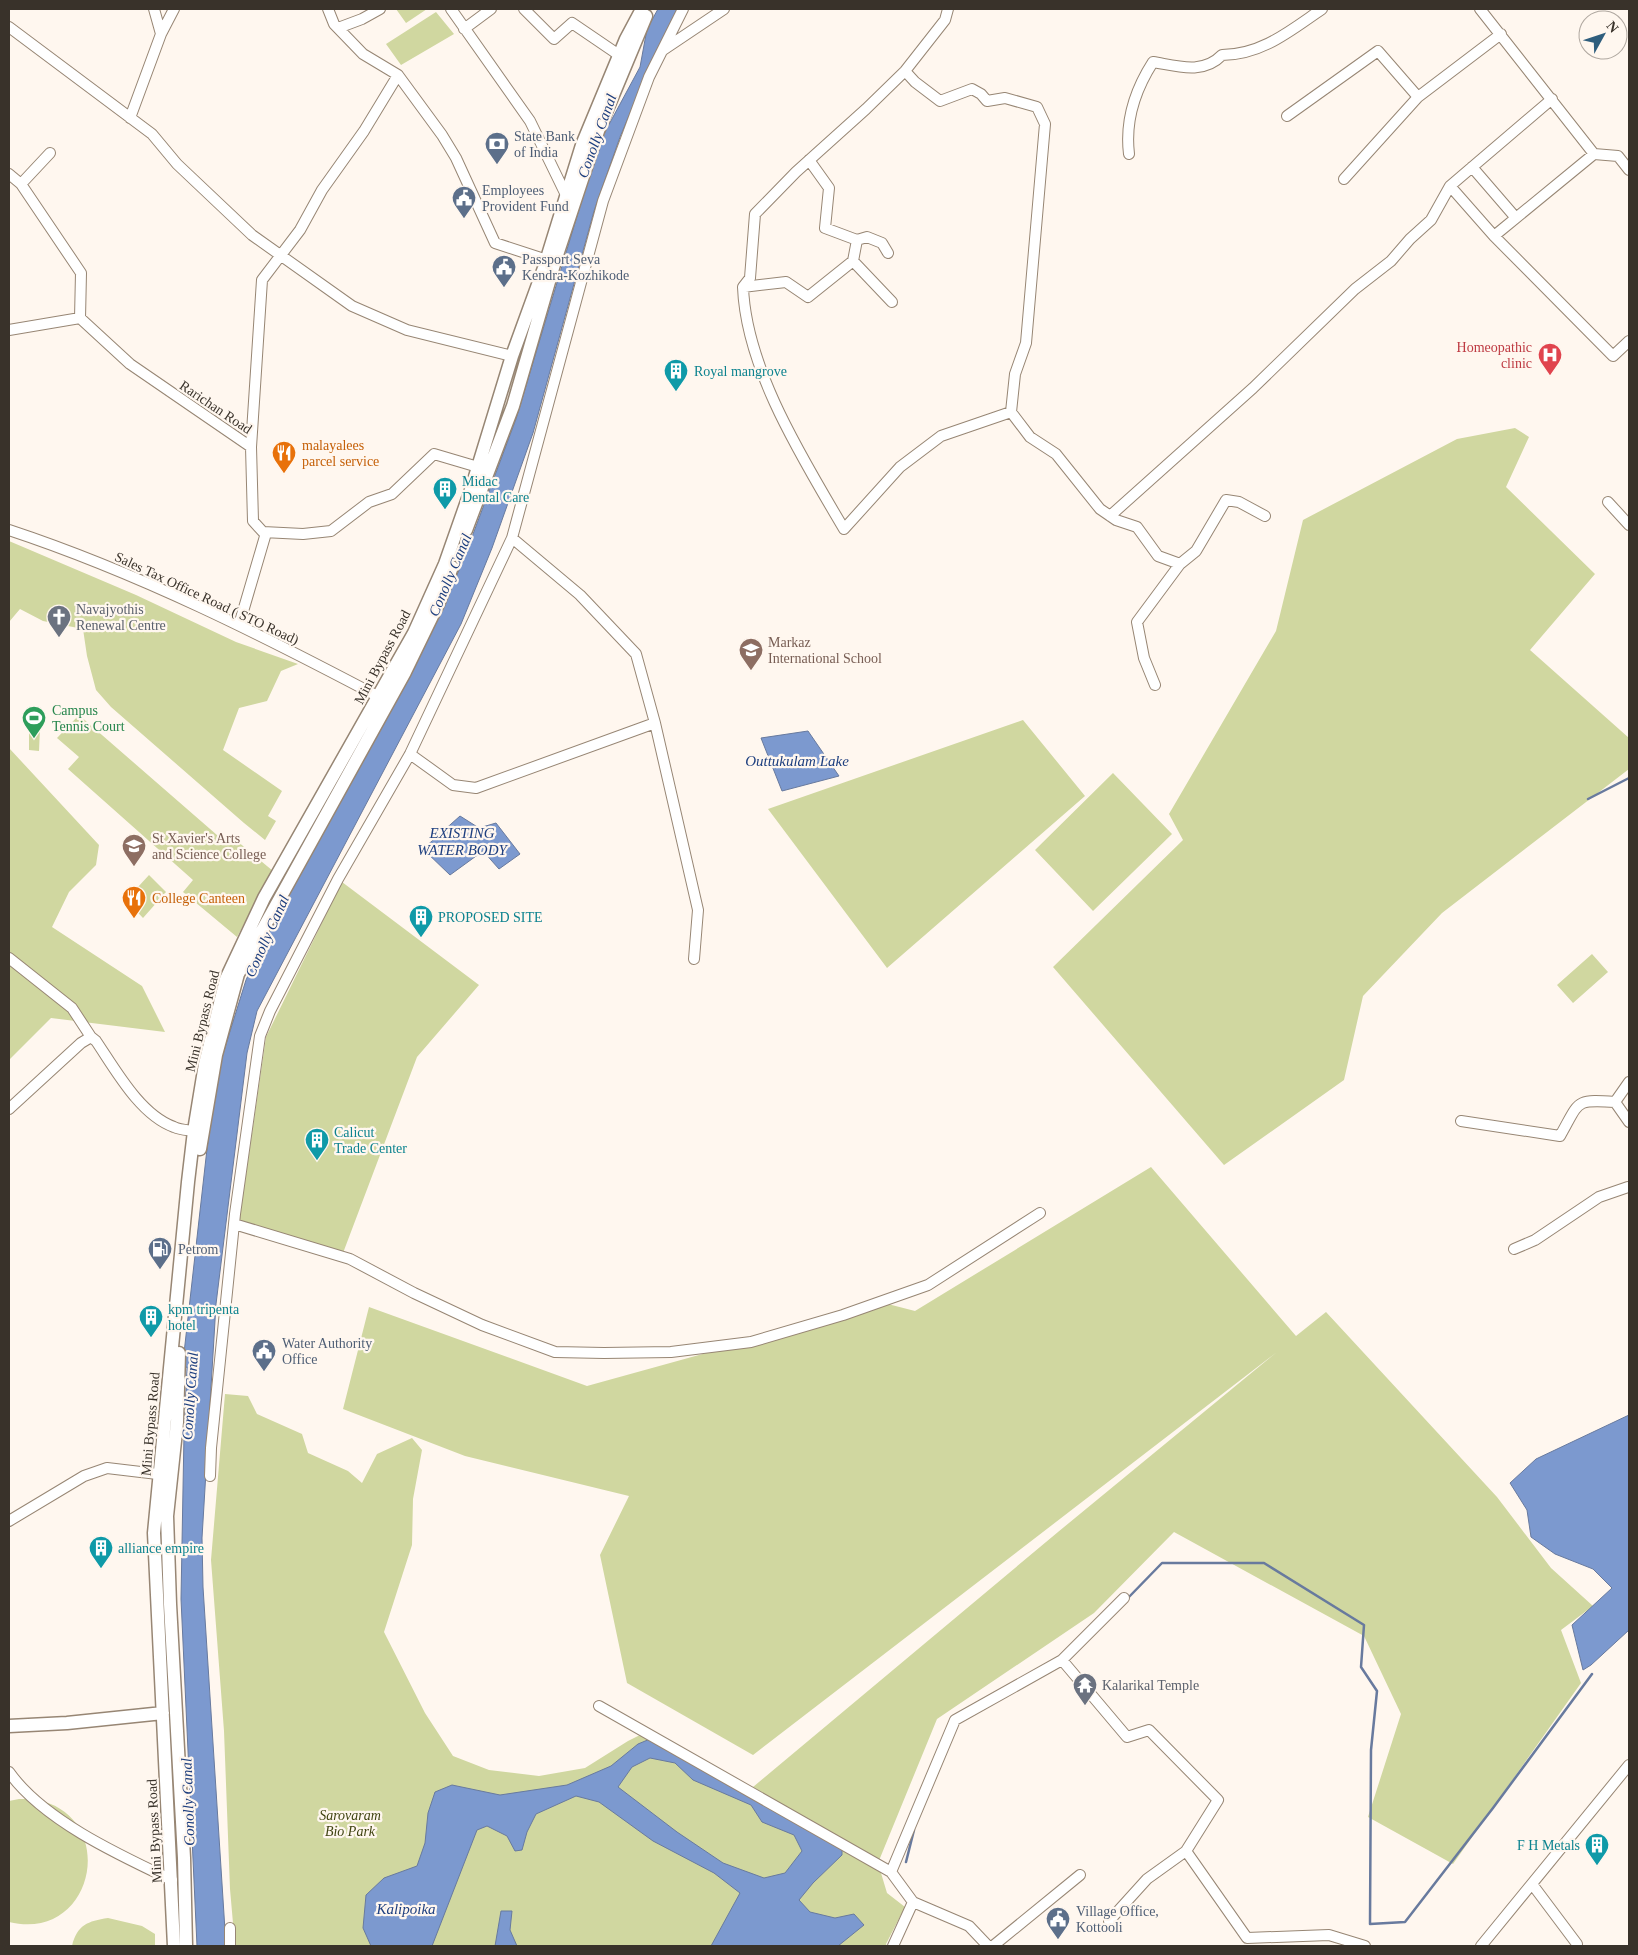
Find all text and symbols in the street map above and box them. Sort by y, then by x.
north arrow [1578,10,1628,60]
text: N [1604,18,1622,36]
water label: Conolly Canal [574,92,620,180]
place label: State Bank of India [514,129,575,160]
bank icon: State Bank of India [484,131,510,165]
place label: Employees Provident Fund [482,183,569,214]
public building icon: Employees Provident Fund [451,185,477,219]
place label: Passport Seva Kendra-Kozhikode [522,252,629,283]
public building icon: Passport Seva Kendra-Kozhikode [491,254,517,288]
place label: Homeopathic clinic [1457,340,1532,371]
hospital icon: Homeopathic clinic [1537,342,1563,376]
building icon: Royal mangrove [663,358,689,392]
place label: Royal mangrove [694,364,787,379]
street label: Rarichan Road [177,378,255,437]
place label: malayalees parcel service [302,438,379,469]
restaurant icon: malayalees parcel service [271,440,297,474]
place label: Midac Dental Care [462,474,529,505]
building icon: Midac Dental Care [432,476,458,510]
water label: Conolly Canal [425,531,475,619]
street label: Sales Tax Office Road ( STO Road) [112,549,301,649]
place label: Navajyothis Renewal Centre [76,602,166,633]
church icon: Navajyothis Renewal Centre [46,604,72,638]
street label: Mini Bypass Road [351,608,414,707]
place label: Markaz International School [768,635,882,666]
school or university icon: Markaz International School [738,637,764,671]
place label: Campus Tennis Court [52,703,125,734]
sports icon: Campus Tennis Court [21,705,47,739]
water label: Outtukulam Lake [745,753,849,769]
water label: EXISTING WATER BODY [417,825,508,858]
place label: St Xavier's Arts and Science College [152,831,266,862]
school or university icon: St Xavier's Arts and Science College [121,833,147,867]
restaurant icon: College Canteen [121,885,147,919]
place label: College Canteen [152,891,245,906]
water label: Conolly Canal [242,893,292,979]
building icon: PROPOSED SITE [408,904,434,938]
place label: PROPOSED SITE [438,910,543,925]
street label: Mini Bypass Road [183,969,222,1074]
place label: Calicut Trade Center [334,1125,407,1156]
building icon: Calicut Trade Center [304,1127,330,1161]
fuel station icon: Petrom [147,1236,173,1270]
place label: Petrom [178,1242,219,1257]
place label: kpm tripenta hotel [168,1302,240,1333]
building icon: kpm tripenta hotel [138,1304,164,1338]
place label: Water Authority Office [282,1336,372,1367]
public building icon: Water Authority Office [251,1338,277,1372]
water label: Conolly Canal [179,1352,201,1440]
street label: Mini Bypass Road [138,1371,163,1477]
building icon: alliance empire [88,1535,114,1569]
place label: alliance empire [118,1541,204,1556]
temple icon: Kalarikal Temple [1072,1672,1098,1706]
place label: Kalarikal Temple [1102,1678,1199,1693]
water label: Conolly Canal [178,1758,198,1846]
street label: Mini Bypass Road [144,1779,165,1883]
park label: Sarovaram Bio Park [319,1808,381,1839]
building icon: F H Metals [1584,1832,1610,1866]
place label: F H Metals [1517,1838,1580,1853]
water label: Kalipoika [375,1901,436,1917]
place label: Village Office, Kottooli [1076,1904,1159,1935]
public building icon: Village Office, Kottooli [1045,1906,1071,1940]

